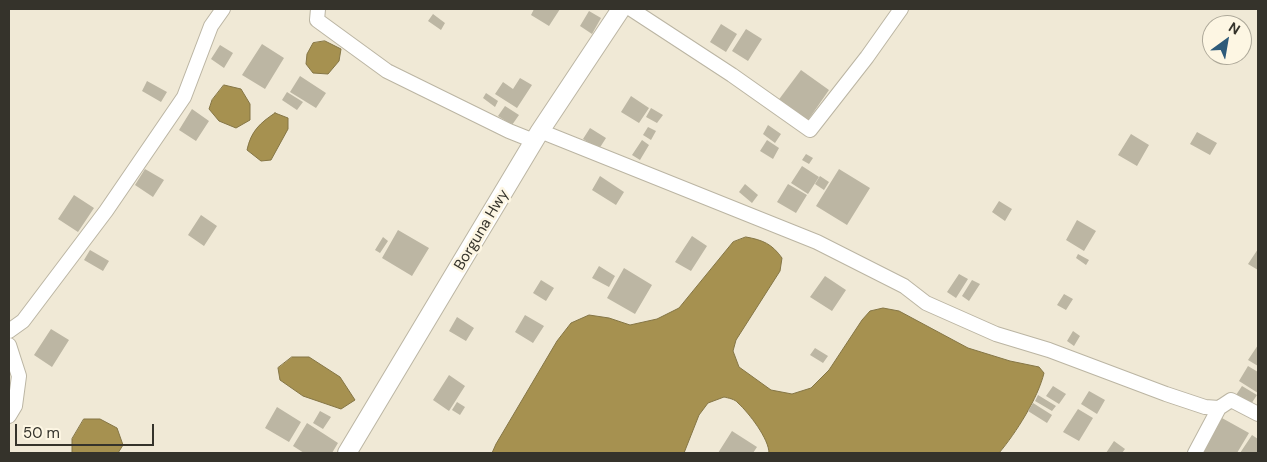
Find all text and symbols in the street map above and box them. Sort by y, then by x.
north arrow [1202,15,1252,65]
text: N [1225,18,1244,38]
street label: Borguna Hwy [451,186,513,274]
scale bar [18,414,156,446]
text: 50 m [23,423,60,443]

